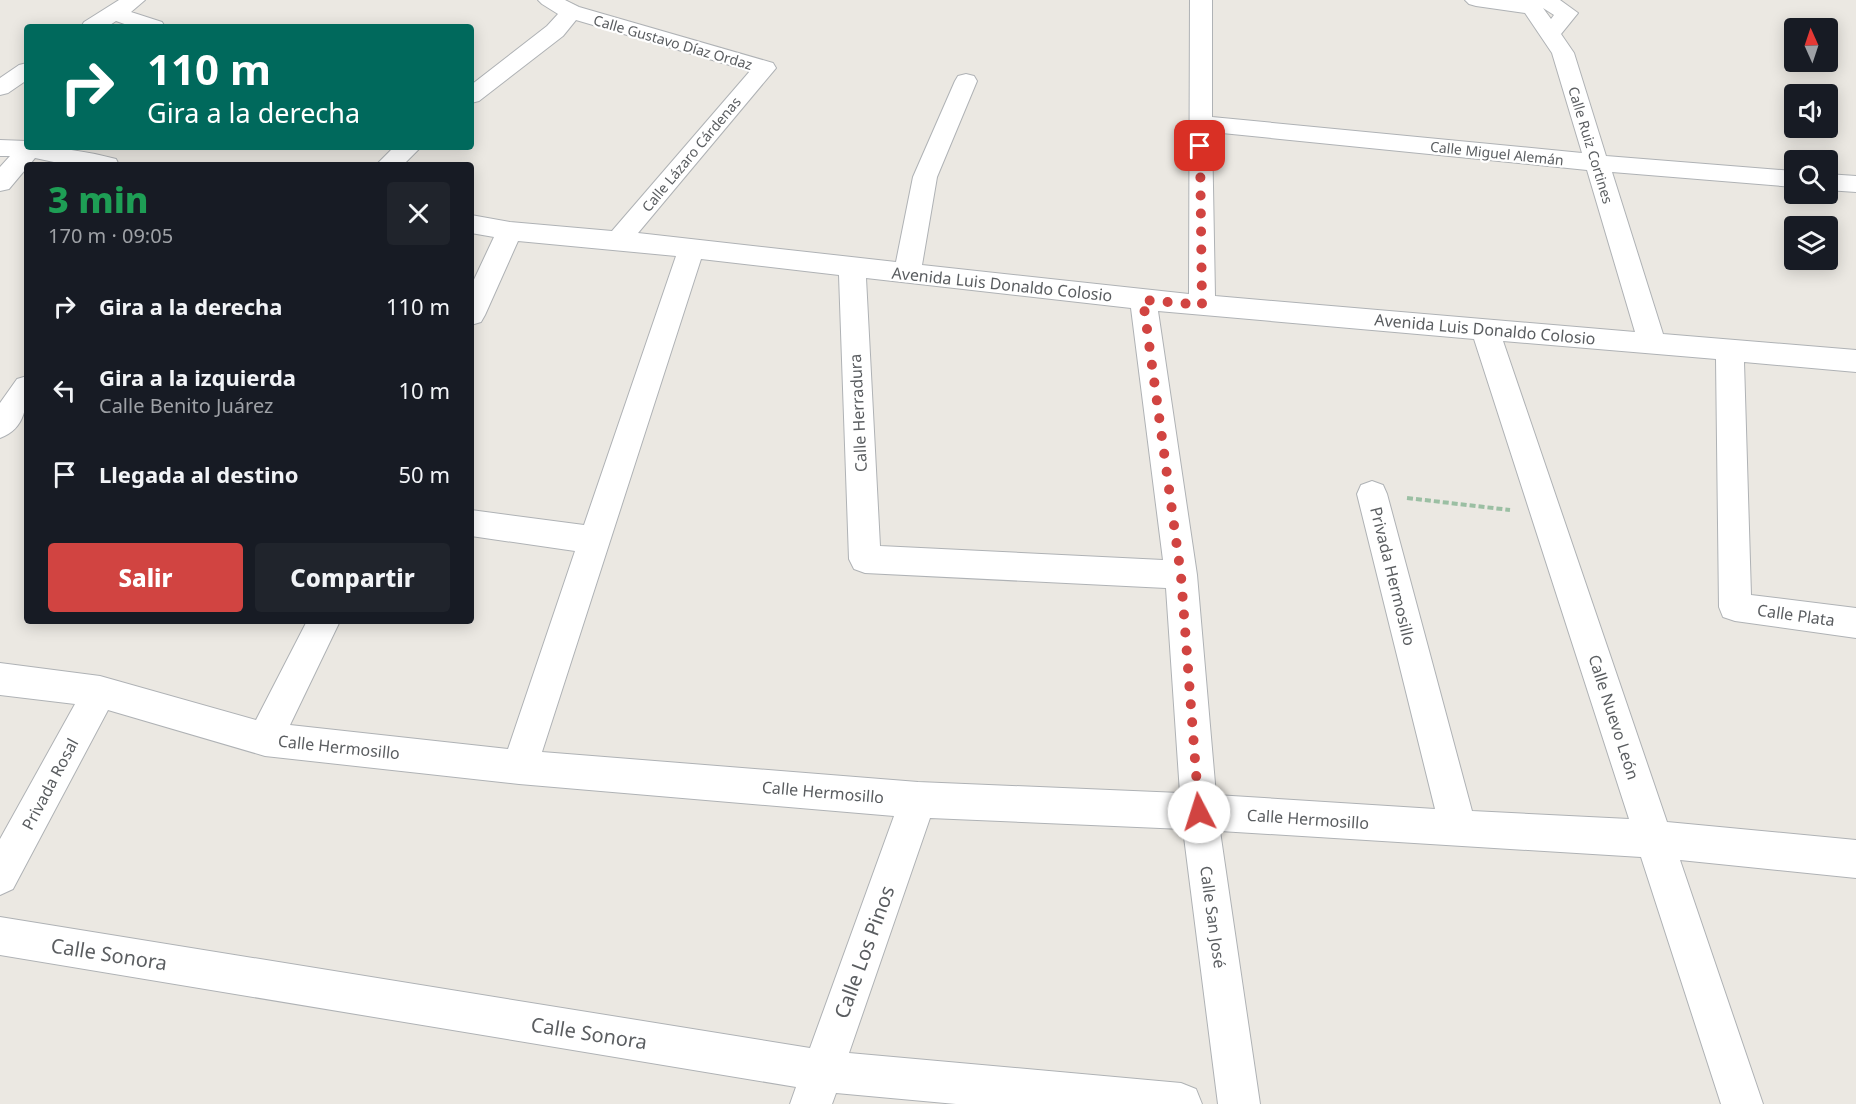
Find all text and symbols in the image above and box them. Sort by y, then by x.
street label: Calle Gustavo Díaz Ordaz [591,10,755,74]
north arrow [1784,18,1838,72]
map controls [1784,18,1838,270]
text: 110 m [147,40,271,97]
icon: right [48,48,126,126]
street label: Calle Ruiz Cortines [1564,84,1618,206]
button: sound [1784,84,1838,138]
street label: Calle Lázaro Cárdenas [637,92,745,216]
text: Gira a la derecha [147,94,360,131]
pin [1174,120,1225,171]
icon: arrive [1183,129,1216,162]
street label: Calle Miguel Alemán [1429,137,1565,169]
button: search [1784,150,1838,204]
text: 3 min [48,175,149,224]
button: close [387,182,450,245]
button: layers [1784,216,1838,270]
text: 170 m · 09:05 [48,222,173,249]
street label: Avenida Luis Donaldo Colosio [891,261,1113,307]
icon: right [48,290,81,323]
text: Gira a la derecha [99,291,283,321]
text: 110 m [386,291,450,321]
street label: Avenida Luis Donaldo Colosio [1374,308,1596,350]
street label: Calle Herradura [844,353,872,473]
text: Gira a la izquierda [99,362,296,392]
icon: left [48,374,81,407]
text: 10 m [399,375,450,405]
text: Calle Benito Juárez [99,392,273,419]
icon: arrive [48,458,81,491]
text: Llegada al destino [99,459,299,489]
text: 50 m [399,459,450,489]
street label: Privada Hermosillo [1365,504,1421,648]
button: Salir [48,543,243,612]
button: Compartir [255,543,450,612]
street label: Calle Plata [1756,599,1836,631]
street label: Calle Nuevo León [1583,652,1645,782]
street label: Calle Hermosillo [277,730,401,764]
street label: Privada Rosal [17,734,83,834]
street label: Calle Hermosillo [761,776,885,808]
position arrow [1167,780,1231,844]
street label: Calle Hermosillo [1246,804,1370,834]
street label: Calle San José [1195,864,1231,970]
street label: Calle Los Pinos [827,882,901,1022]
street label: Calle Sonora [49,931,169,977]
street label: Calle Sonora [529,1010,649,1056]

